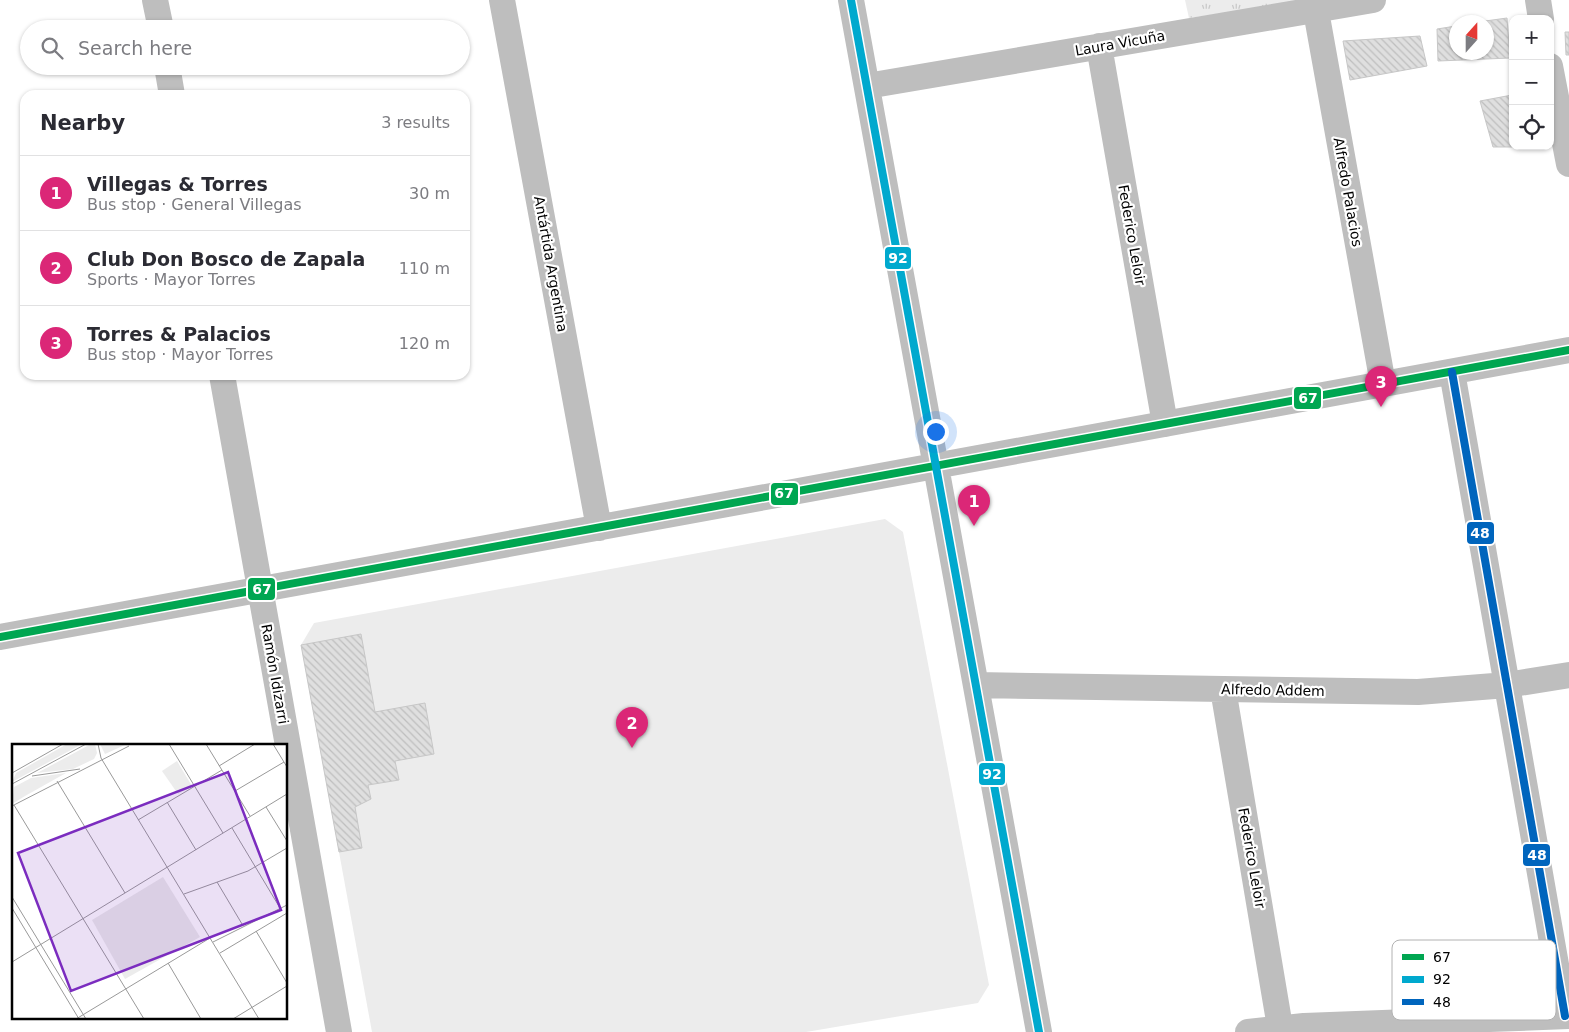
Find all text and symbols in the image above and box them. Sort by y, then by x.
north arrow [1449,15,1494,60]
map controls [1509,15,1554,150]
button: + [1509,15,1554,60]
search box [20,20,470,75]
street label: Laura Vicuña [1074,27,1166,59]
icon: search [38,34,66,62]
text: Search here [78,37,192,59]
button: − [1509,60,1554,105]
button: locate [1509,105,1554,150]
text: Nearby [40,111,125,135]
text: 3 results [381,113,450,132]
street label: Alfredo Palacios [1331,136,1365,248]
text: Villegas & Torres [87,173,268,195]
street label: Federico Leloir [1115,183,1149,287]
text: 1 [50,184,62,203]
text: 30 m [409,184,450,203]
text: Bus stop · General Villegas [87,195,302,214]
street label: Antártida Argentina [531,195,571,333]
line badge: 92 [884,246,912,270]
text: Club Don Bosco de Zapala [87,248,365,270]
text: 92 [888,250,908,266]
text: 2 [50,259,62,278]
text: 110 m [399,259,450,278]
text: Sports · Mayor Torres [87,270,256,289]
text: Torres & Palacios [87,323,271,345]
text: 3 [50,334,62,353]
text: 120 m [399,334,450,353]
text: Bus stop · Mayor Torres [87,345,273,364]
pin: 3 [1365,366,1397,407]
line badge: 67 [1293,386,1322,410]
text: 67 [1298,390,1318,406]
your location [923,419,949,445]
line badge: 67 [770,482,799,506]
text: 67 [774,485,794,501]
pin: 1 [958,485,990,526]
line badge: 48 [1466,521,1495,545]
text: 48 [1470,525,1490,541]
line badge: 67 [247,577,276,601]
text: 67 [252,581,272,597]
street label: Ramón Idizarri [258,623,292,725]
street label: Alfredo Addem [1221,681,1325,699]
pin: 2 [616,707,648,748]
inset map [12,744,288,1020]
line badge: 92 [978,762,1006,786]
text: 92 [982,766,1002,782]
street label: Federico Leloir [1235,806,1269,910]
line badge: 48 [1522,843,1551,867]
text: 48 [1527,847,1547,863]
legend [1392,940,1556,1020]
text: 67 [1433,949,1451,965]
text: 92 [1433,971,1451,987]
text: 48 [1433,994,1451,1010]

